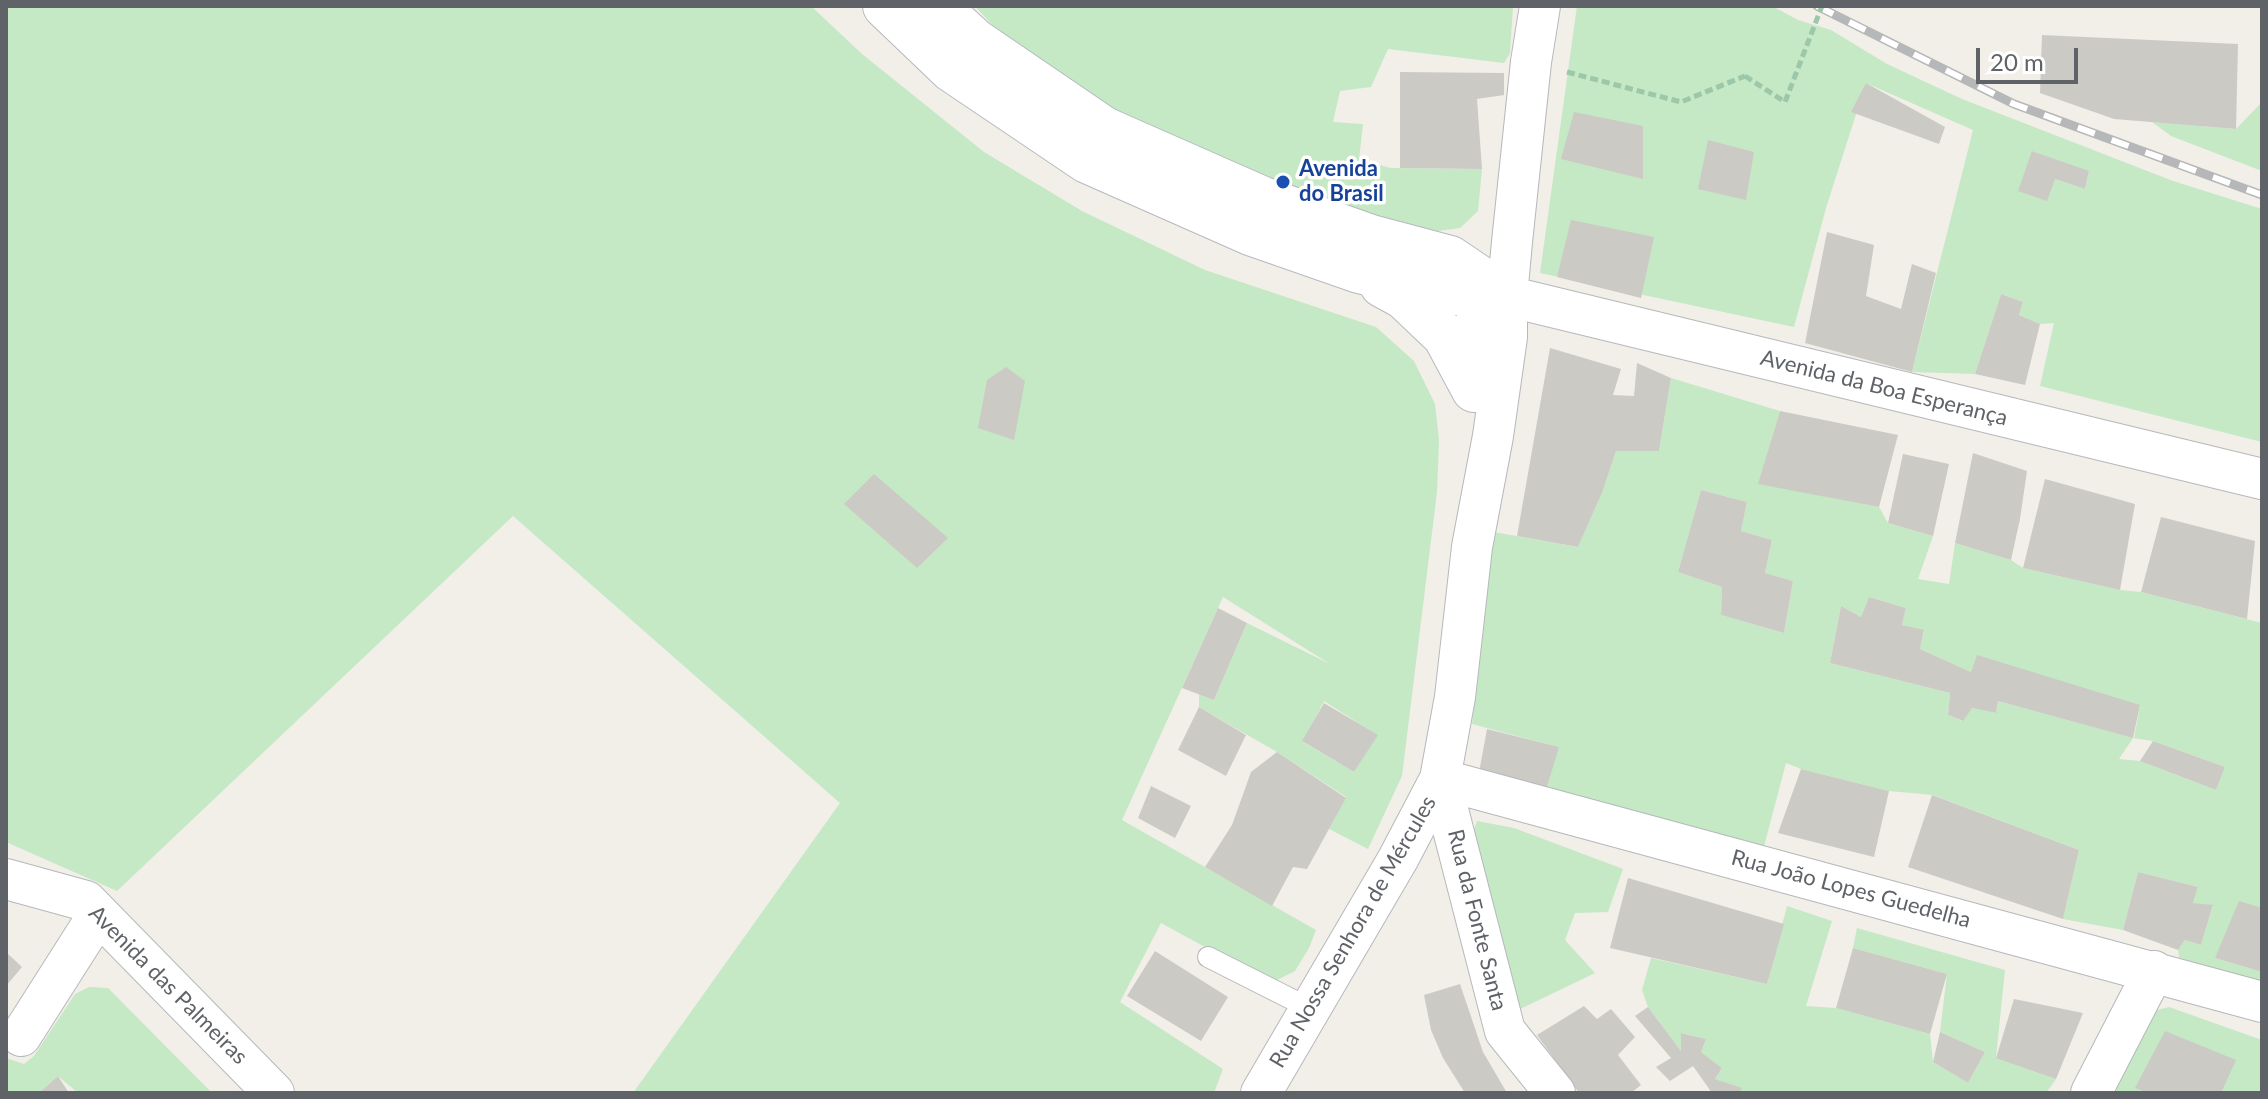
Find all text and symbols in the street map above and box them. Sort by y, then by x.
scale bar [1980,32,2082,82]
text: 20 m [1990,47,2044,76]
place label: Avenida do Brasil [1299,156,1384,208]
marker: Avenida do Brasil [1274,173,1292,191]
street label: Avenida da Boa Esperança [1758,345,2010,431]
street label: Rua Nossa Senhora de Mércules [1264,791,1442,1073]
street label: Rua da Fonte Santa [1442,827,1512,1013]
street label: Rua João Lopes Guedelha [1728,844,1974,934]
street label: Avenida das Palmeiras [83,900,253,1070]

